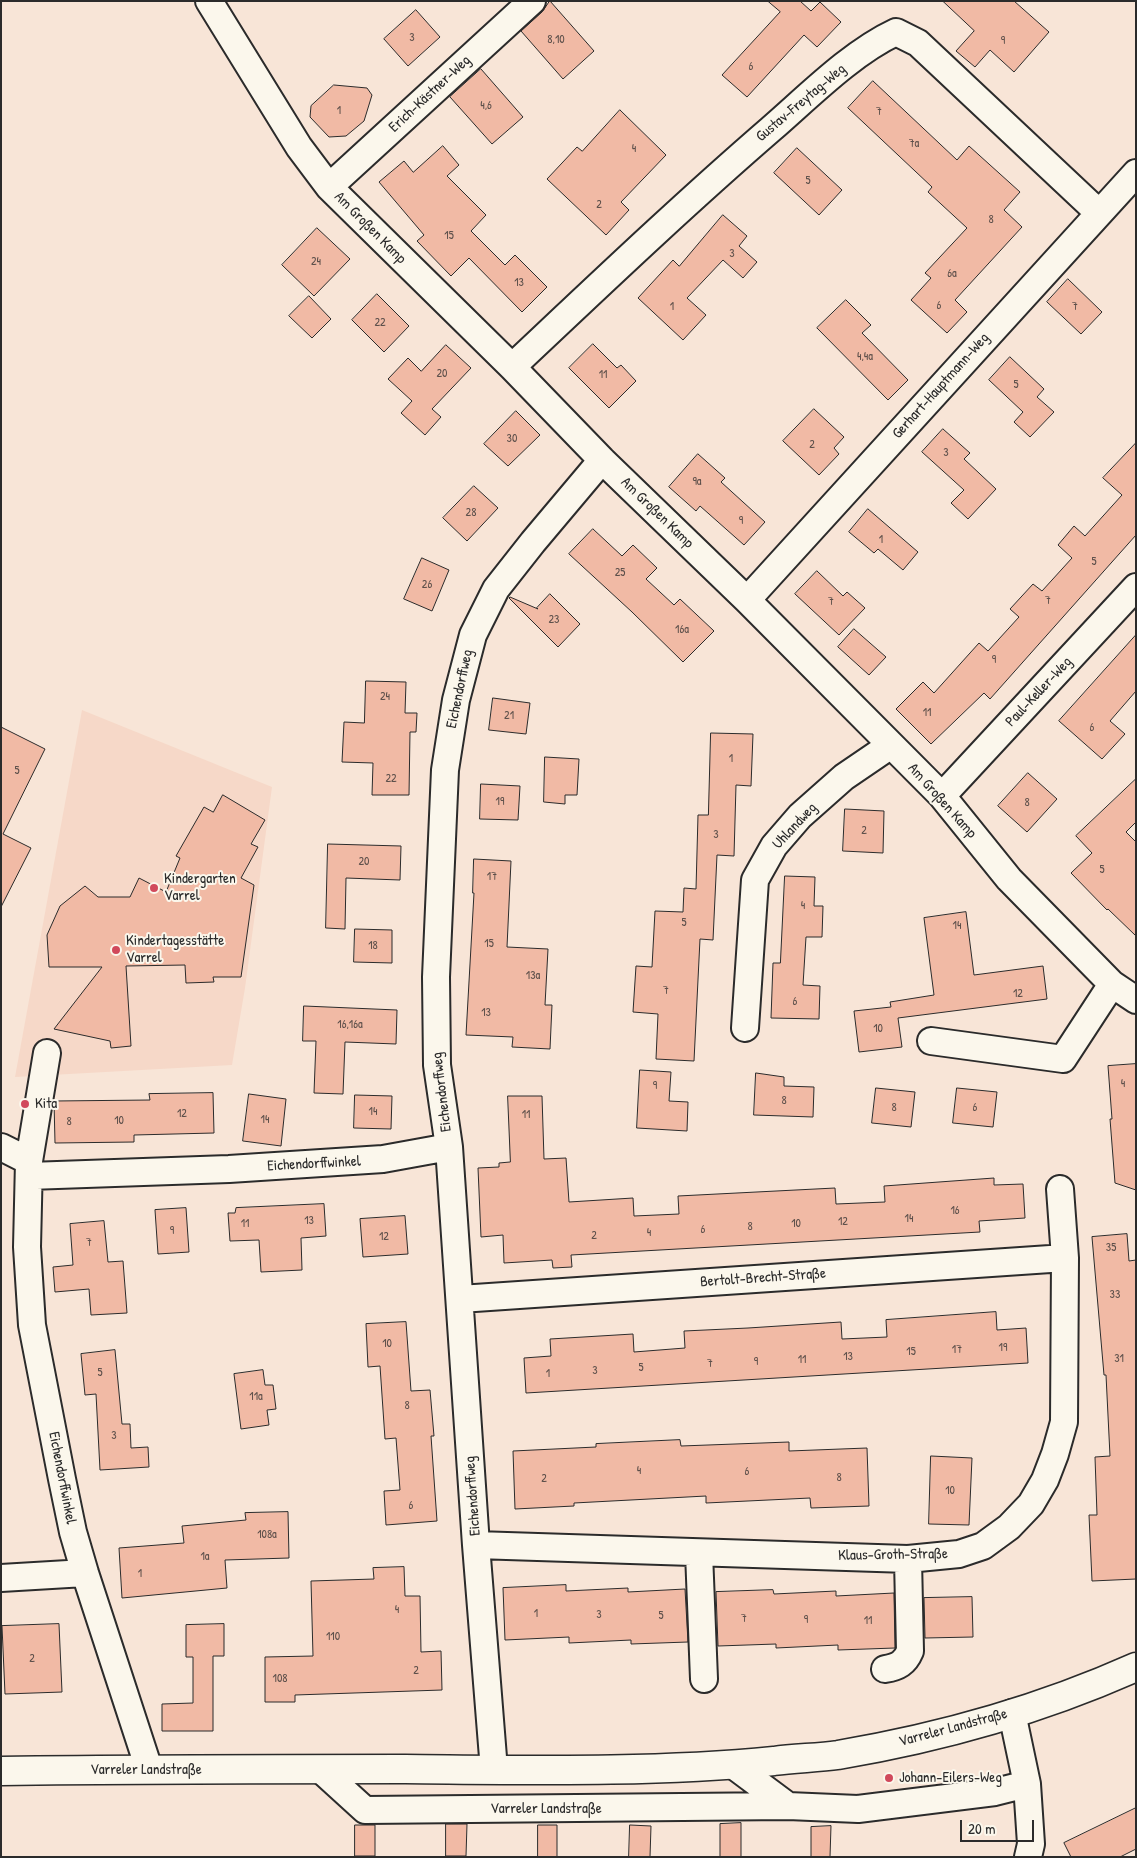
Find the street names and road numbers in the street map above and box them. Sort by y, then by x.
street label: Erich-Kästner-Weg [385,52,475,136]
street label: Gustav-Freytag-Weg [753,60,849,146]
street label: Am Großen Kamp [330,188,410,268]
street label: Gerhart-Hauptmann-Weg [889,329,993,443]
street label: Am Großen Kamp [617,474,697,552]
street label: Eichendorffweg [443,648,477,730]
street label: Paul-Keller-Weg [1002,653,1076,731]
street label: Am Großen Kamp [904,760,980,842]
street label: Uhlandweg [769,799,821,853]
street label: Eichendorffweg [428,1051,456,1133]
street label: Eichendorffwinkel [267,1153,361,1175]
street label: Bertolt-Brecht-Straße [699,1265,827,1291]
street label: Eichendorffwinkel [44,1430,80,1526]
street label: Eichendorffweg [461,1455,485,1537]
street label: Klaus-Groth-Straße [838,1545,948,1565]
street label: Varreler Landstraße [897,1705,1009,1751]
street label: Varreler Landstraße [90,1761,202,1779]
street label: Varreler Landstraße [490,1800,602,1818]

